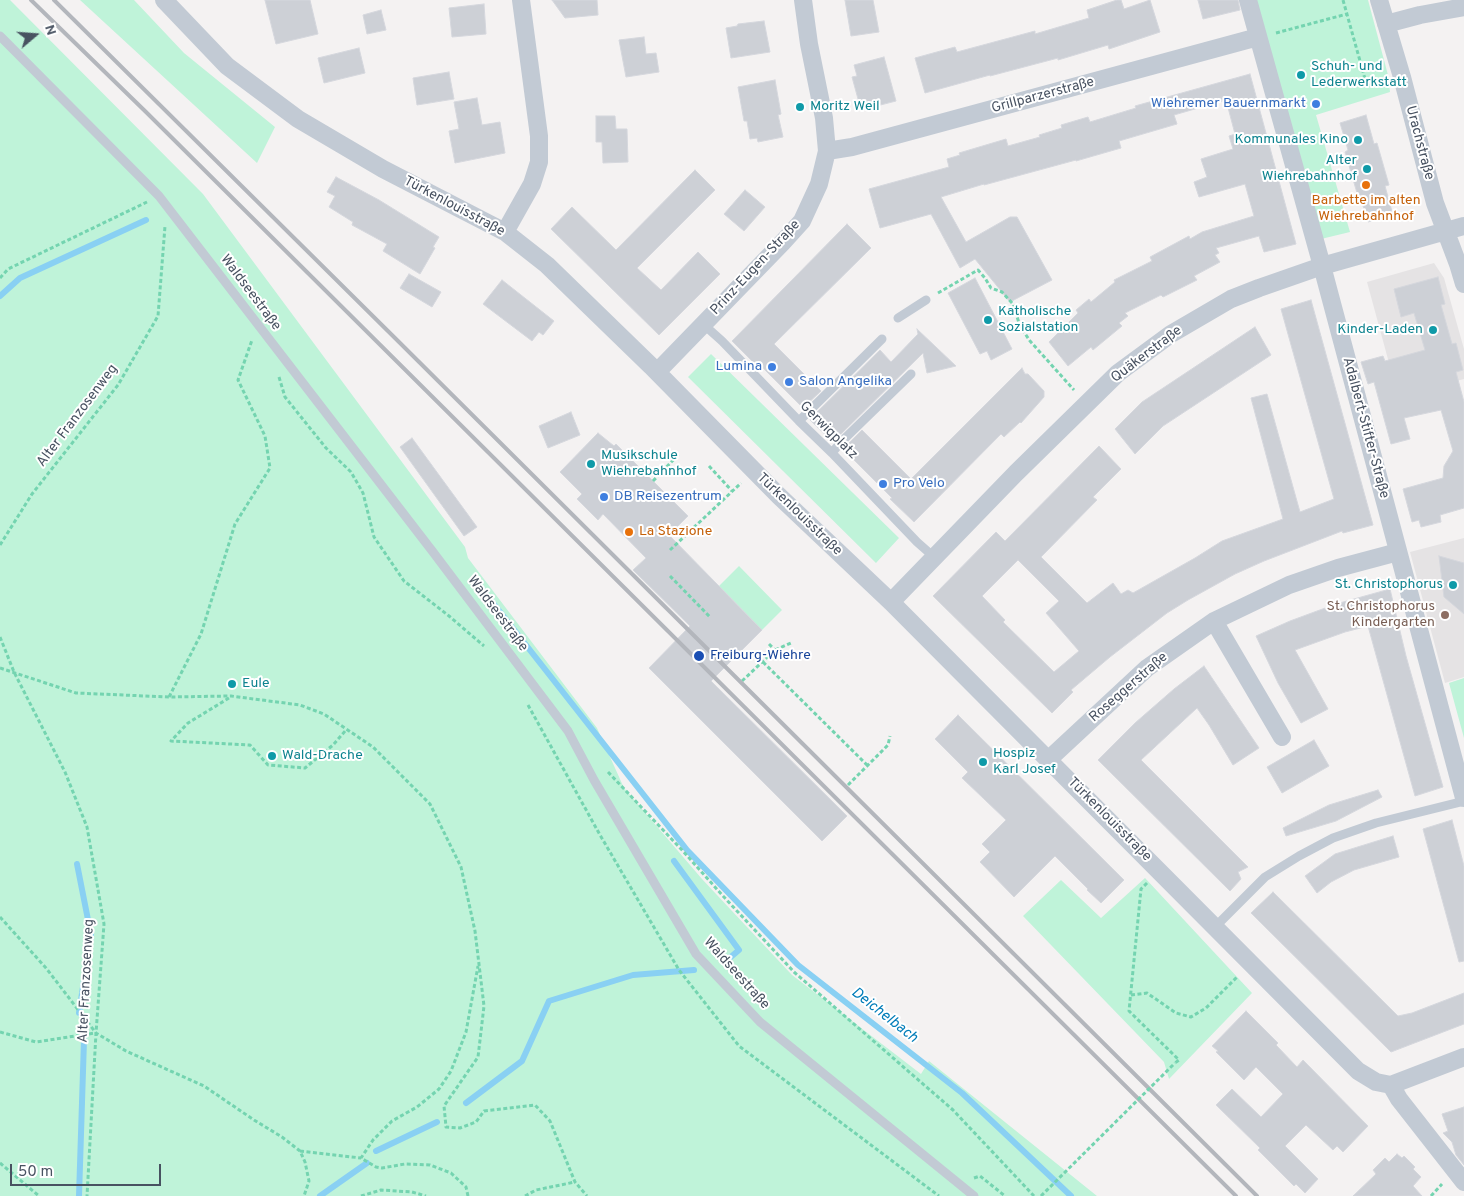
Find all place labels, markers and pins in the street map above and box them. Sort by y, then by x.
place label: Schuh- und Lederwerkstatt [1311,59,1407,92]
marker: Schuh- und Lederwerkstatt [1295,69,1307,81]
place label: Wiehremer Bauernmarkt [1151,96,1306,112]
marker: Wiehremer Bauernmarkt [1310,98,1322,110]
place label: Moritz Weil [810,99,880,115]
marker: Moritz Weil [794,101,806,113]
place label: Kommunales Kino [1235,132,1348,148]
marker: Kommunales Kino [1352,134,1364,146]
place label: Alter Wiehrebahnhof [1262,153,1357,186]
marker: Alter Wiehrebahnhof [1361,163,1373,175]
marker: Barbette im alten Wiehrebahnhof [1360,179,1372,191]
place label: Barbette im alten Wiehrebahnhof [1311,193,1421,226]
place label: Katholische Sozialstation [998,304,1078,336]
marker: Katholische Sozialstation [982,314,994,326]
place label: Kinder-Laden [1337,322,1423,338]
marker: Kinder-Laden [1427,324,1439,336]
place label: Lumina [715,359,762,375]
marker: Lumina [766,361,778,373]
place label: Salon Angelika [799,374,892,390]
marker: Salon Angelika [783,376,795,388]
place label: Musikschule Wiehrebahnhof [601,448,696,481]
marker: Musikschule Wiehrebahnhof [585,458,597,470]
place label: Pro Velo [893,476,945,492]
marker: Pro Velo [877,478,889,490]
place label: DB Reisezentrum [614,489,722,505]
marker: DB Reisezentrum [598,491,610,503]
place label: La Stazione [639,524,712,540]
marker: La Stazione [623,526,635,538]
place label: St. Christophorus [1334,577,1443,593]
marker: St. Christophorus [1447,579,1459,591]
place label: St. Christophorus Kindergarten [1326,599,1435,632]
marker: St. Christophorus Kindergarten [1439,609,1451,621]
place label: Freiburg-Wiehre [710,648,811,664]
marker: Freiburg-Wiehre [692,649,706,663]
place label: Eule [242,676,269,692]
marker: Eule [226,678,238,690]
place label: Hospiz Karl Josef [993,746,1056,779]
place label: Wald-Drache [282,748,363,764]
marker: Wald-Drache [266,750,278,762]
marker: Hospiz Karl Josef [977,756,989,768]

